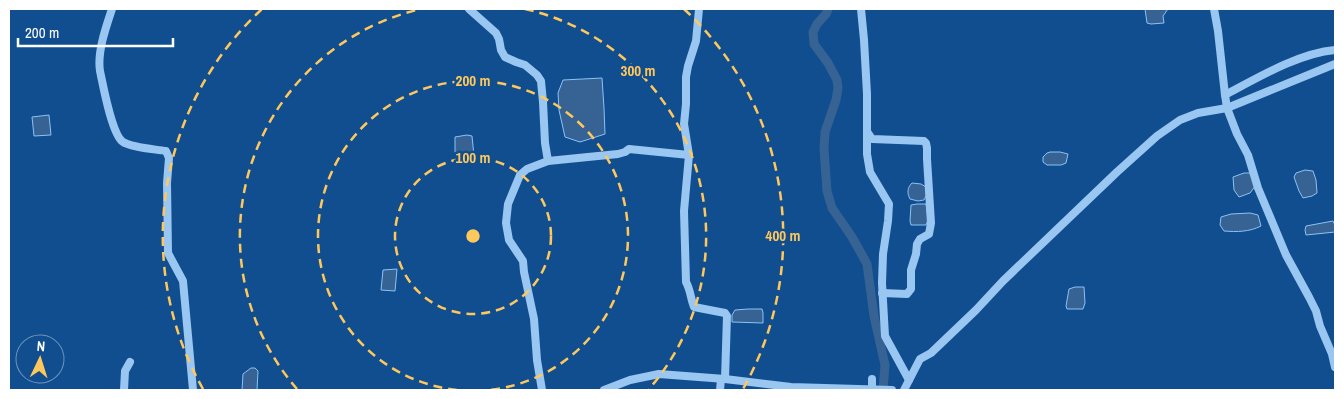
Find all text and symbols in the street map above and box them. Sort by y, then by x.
scale bar [18,15,172,47]
text: 200 m [25,22,59,43]
text: 300 m [621,60,655,81]
text: 200 m [456,70,490,91]
text: 100 m [456,147,490,168]
text: 400 m [766,225,800,246]
centre of rings [464,227,482,245]
north arrow [15,334,65,384]
text: N [36,337,46,355]

